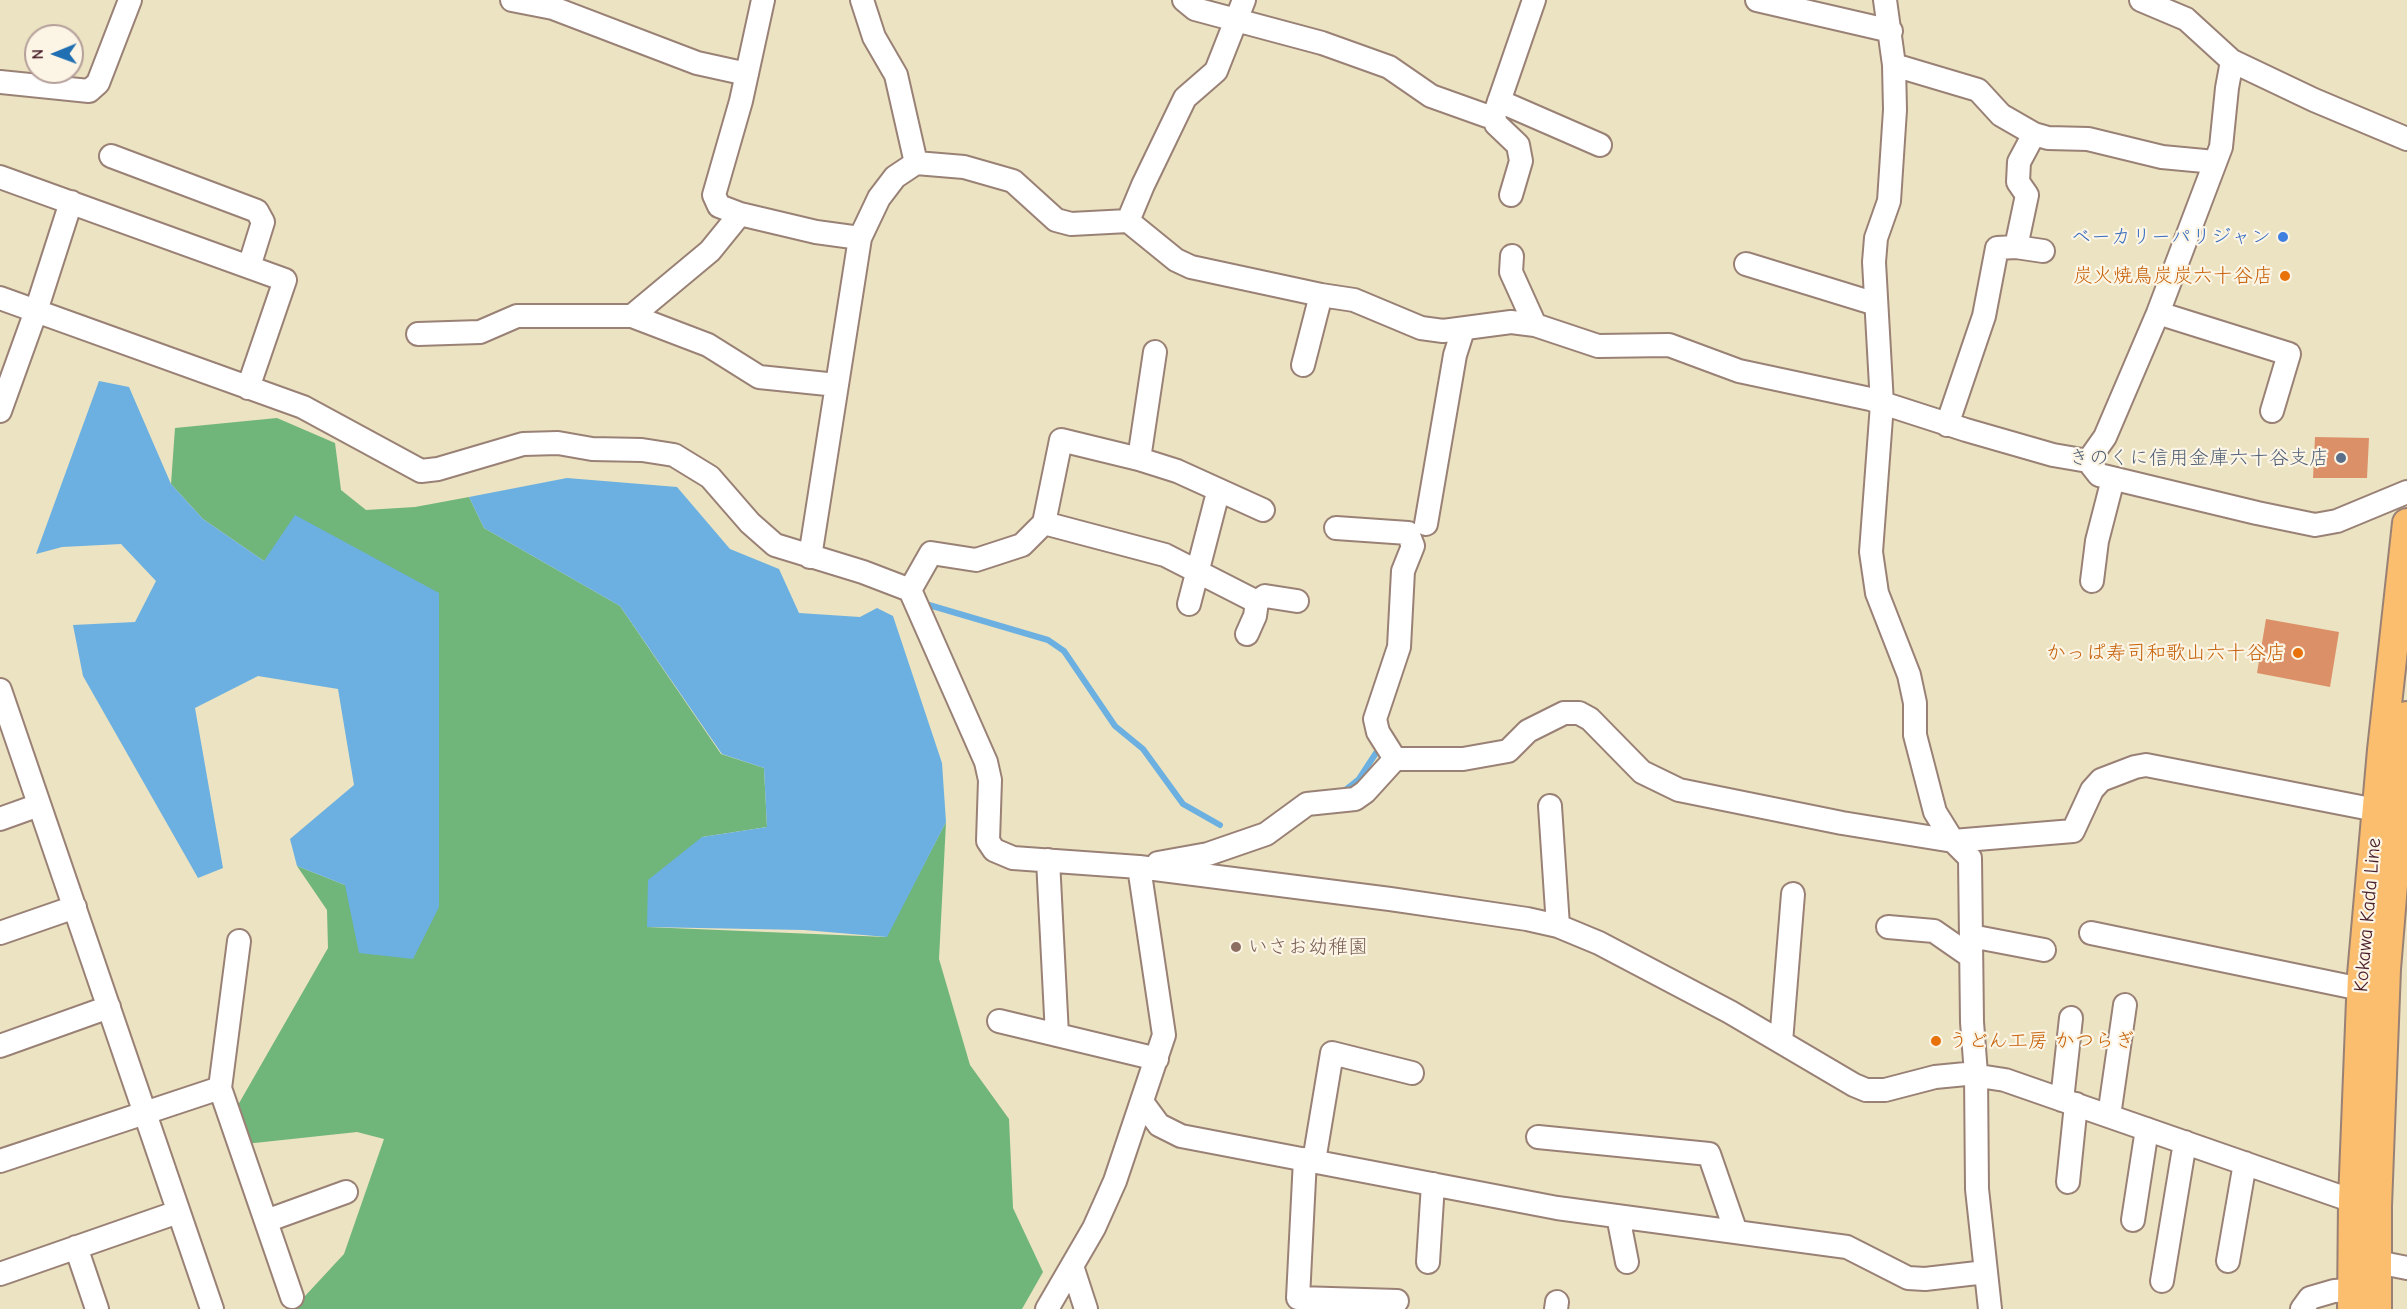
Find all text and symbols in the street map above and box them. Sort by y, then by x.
north arrow [24,24,84,84]
text: N [29,49,47,60]
place label: ベーカリーパリジャン [2071,225,2271,249]
marker: ベーカリーパリジャン [2276,230,2290,244]
place label: 炭火焼鳥炭炭六十谷店 [2073,264,2273,288]
marker: 炭火焼鳥炭炭六十谷店 [2278,269,2292,283]
place label: きのくに信用金庫六十谷支店 [2069,446,2329,470]
marker: きのくに信用金庫六十谷支店 [2334,451,2348,465]
place label: かっぱ寿司和歌山六十谷店 [2046,641,2286,665]
marker: かっぱ寿司和歌山六十谷店 [2291,646,2305,660]
street label: Kokawa Kada Line [2349,837,2387,993]
place label: いさお幼稚園 [1248,935,1368,959]
marker: いさお幼稚園 [1229,940,1243,954]
place label: うどん工房 かつらぎ [1948,1029,2135,1053]
marker: うどん工房 かつらぎ [1929,1034,1943,1048]

